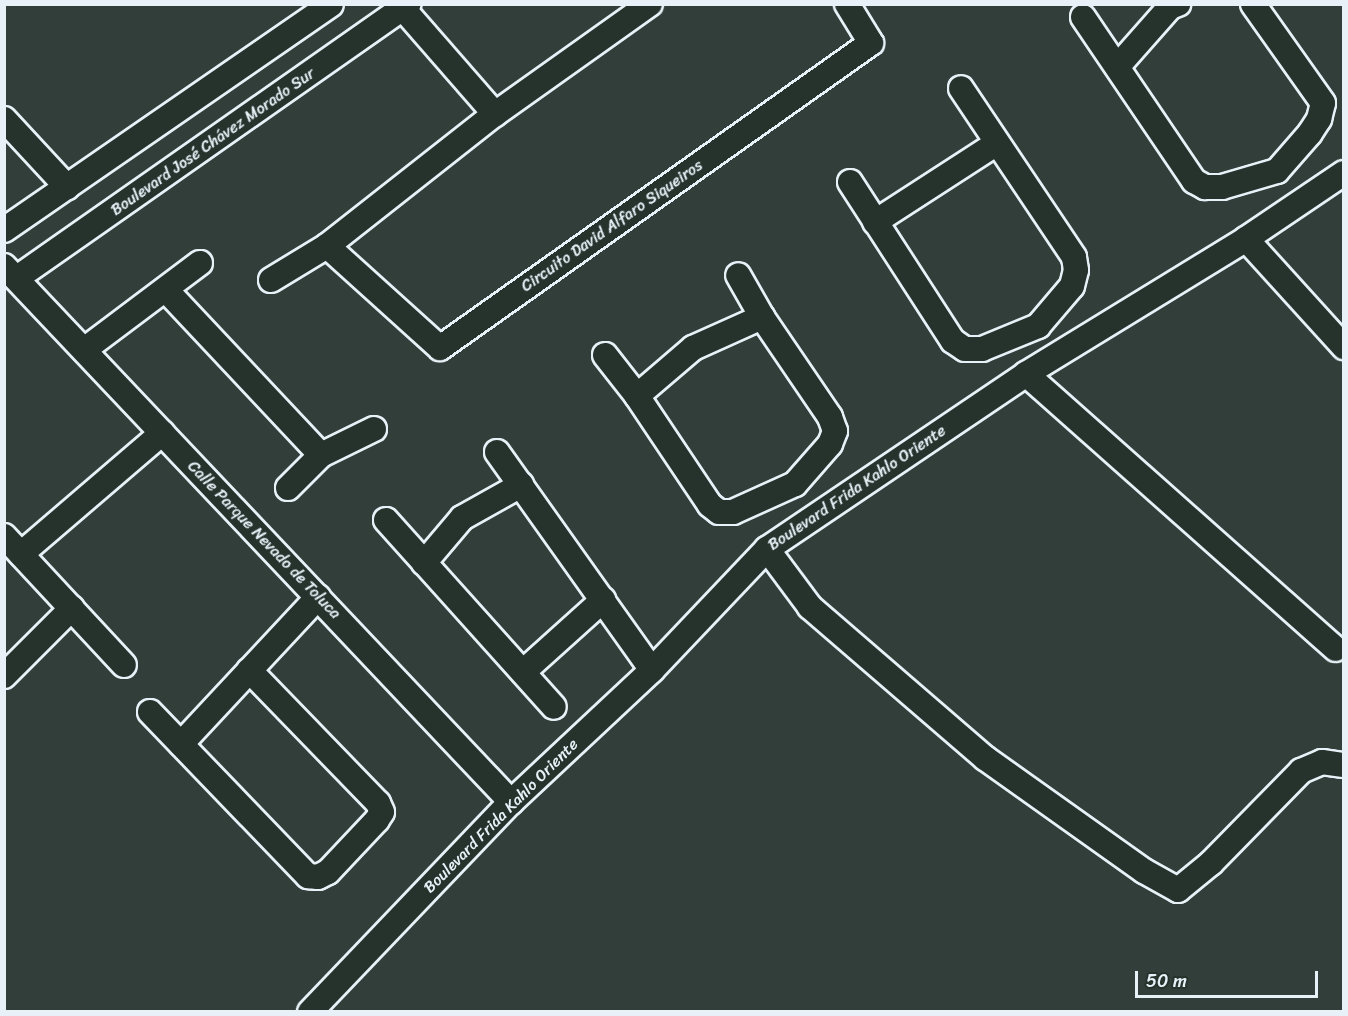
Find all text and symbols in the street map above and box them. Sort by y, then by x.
street label: Boulevard José Chávez Morado Sur [107,64,319,220]
street label: Circuito David Alfaro Siqueiros [518,156,706,296]
street label: Boulevard Frida Kahlo Oriente [765,422,949,554]
street label: Calle Parque Nevado de Toluca [183,457,345,623]
street label: Boulevard Frida Kahlo Oriente [420,735,582,897]
scale bar [1138,959,1321,997]
text: 50 m [1146,965,1187,997]

